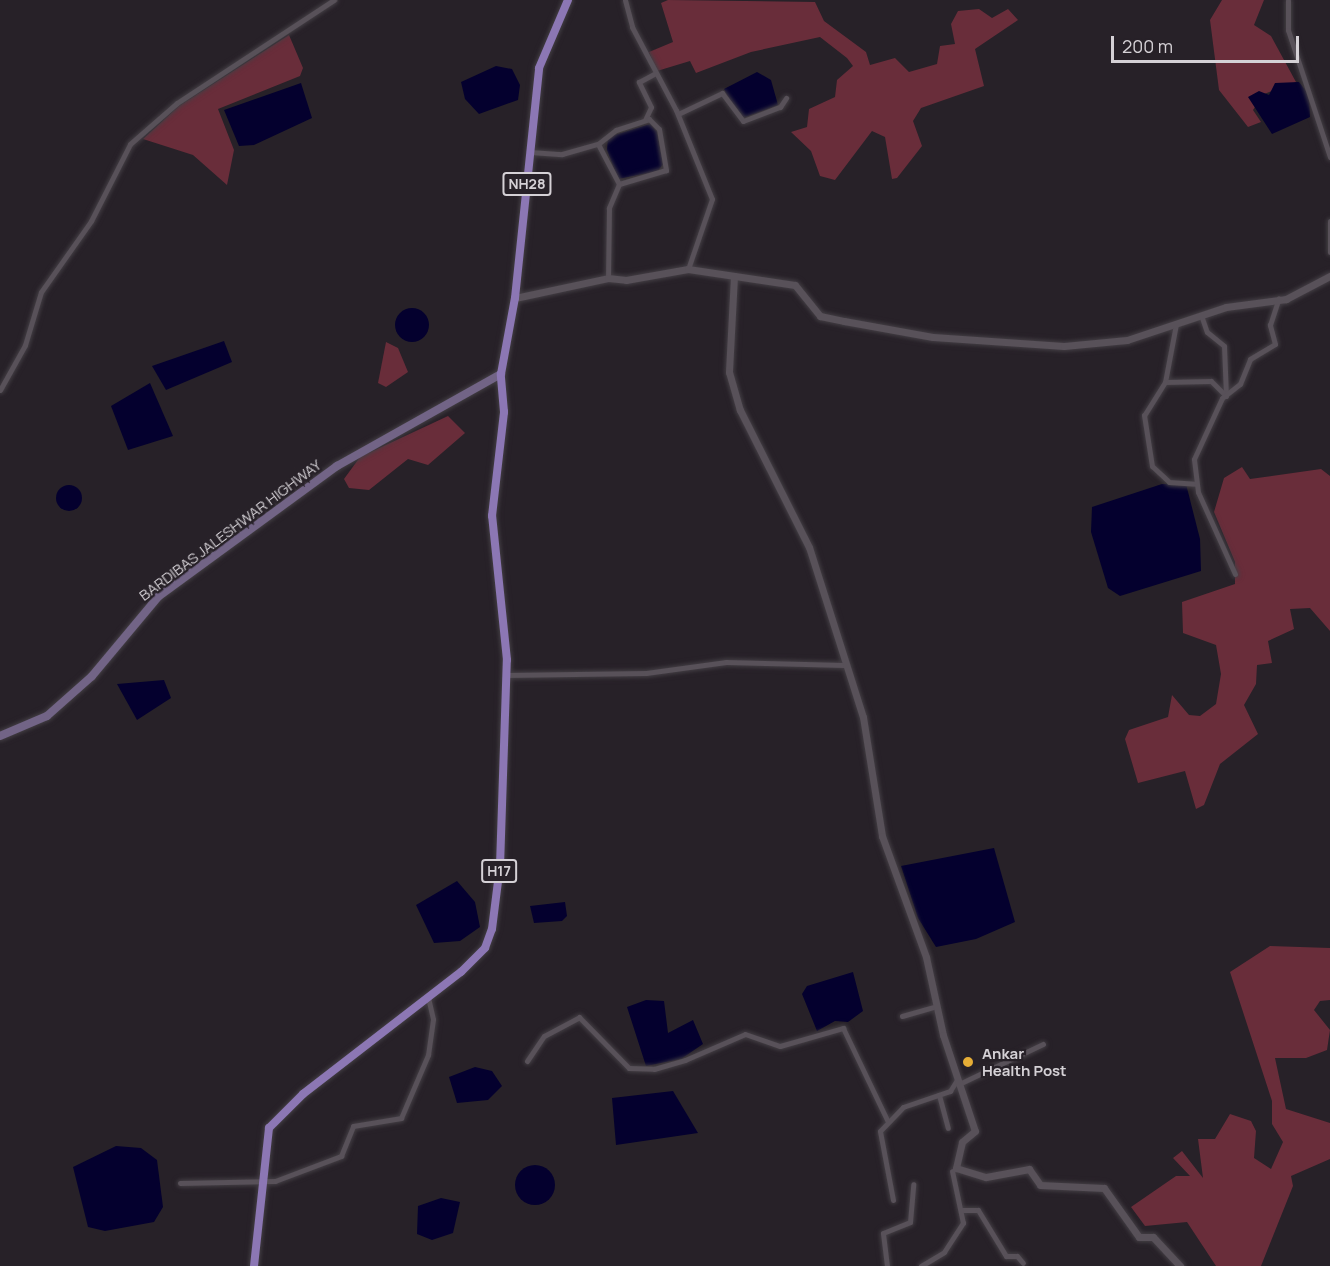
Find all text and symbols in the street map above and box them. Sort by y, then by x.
scale bar [1114,24,1302,62]
text: 200 m [1122,34,1173,58]
road number: NH28 [502,173,552,195]
street label: BARDIBAS JALESHWAR HIGHWAY [135,456,325,604]
road number: H17 [481,860,517,882]
place label: Ankar Health Post [982,1044,1067,1079]
marker: Ankar Health Post [959,1053,977,1071]

